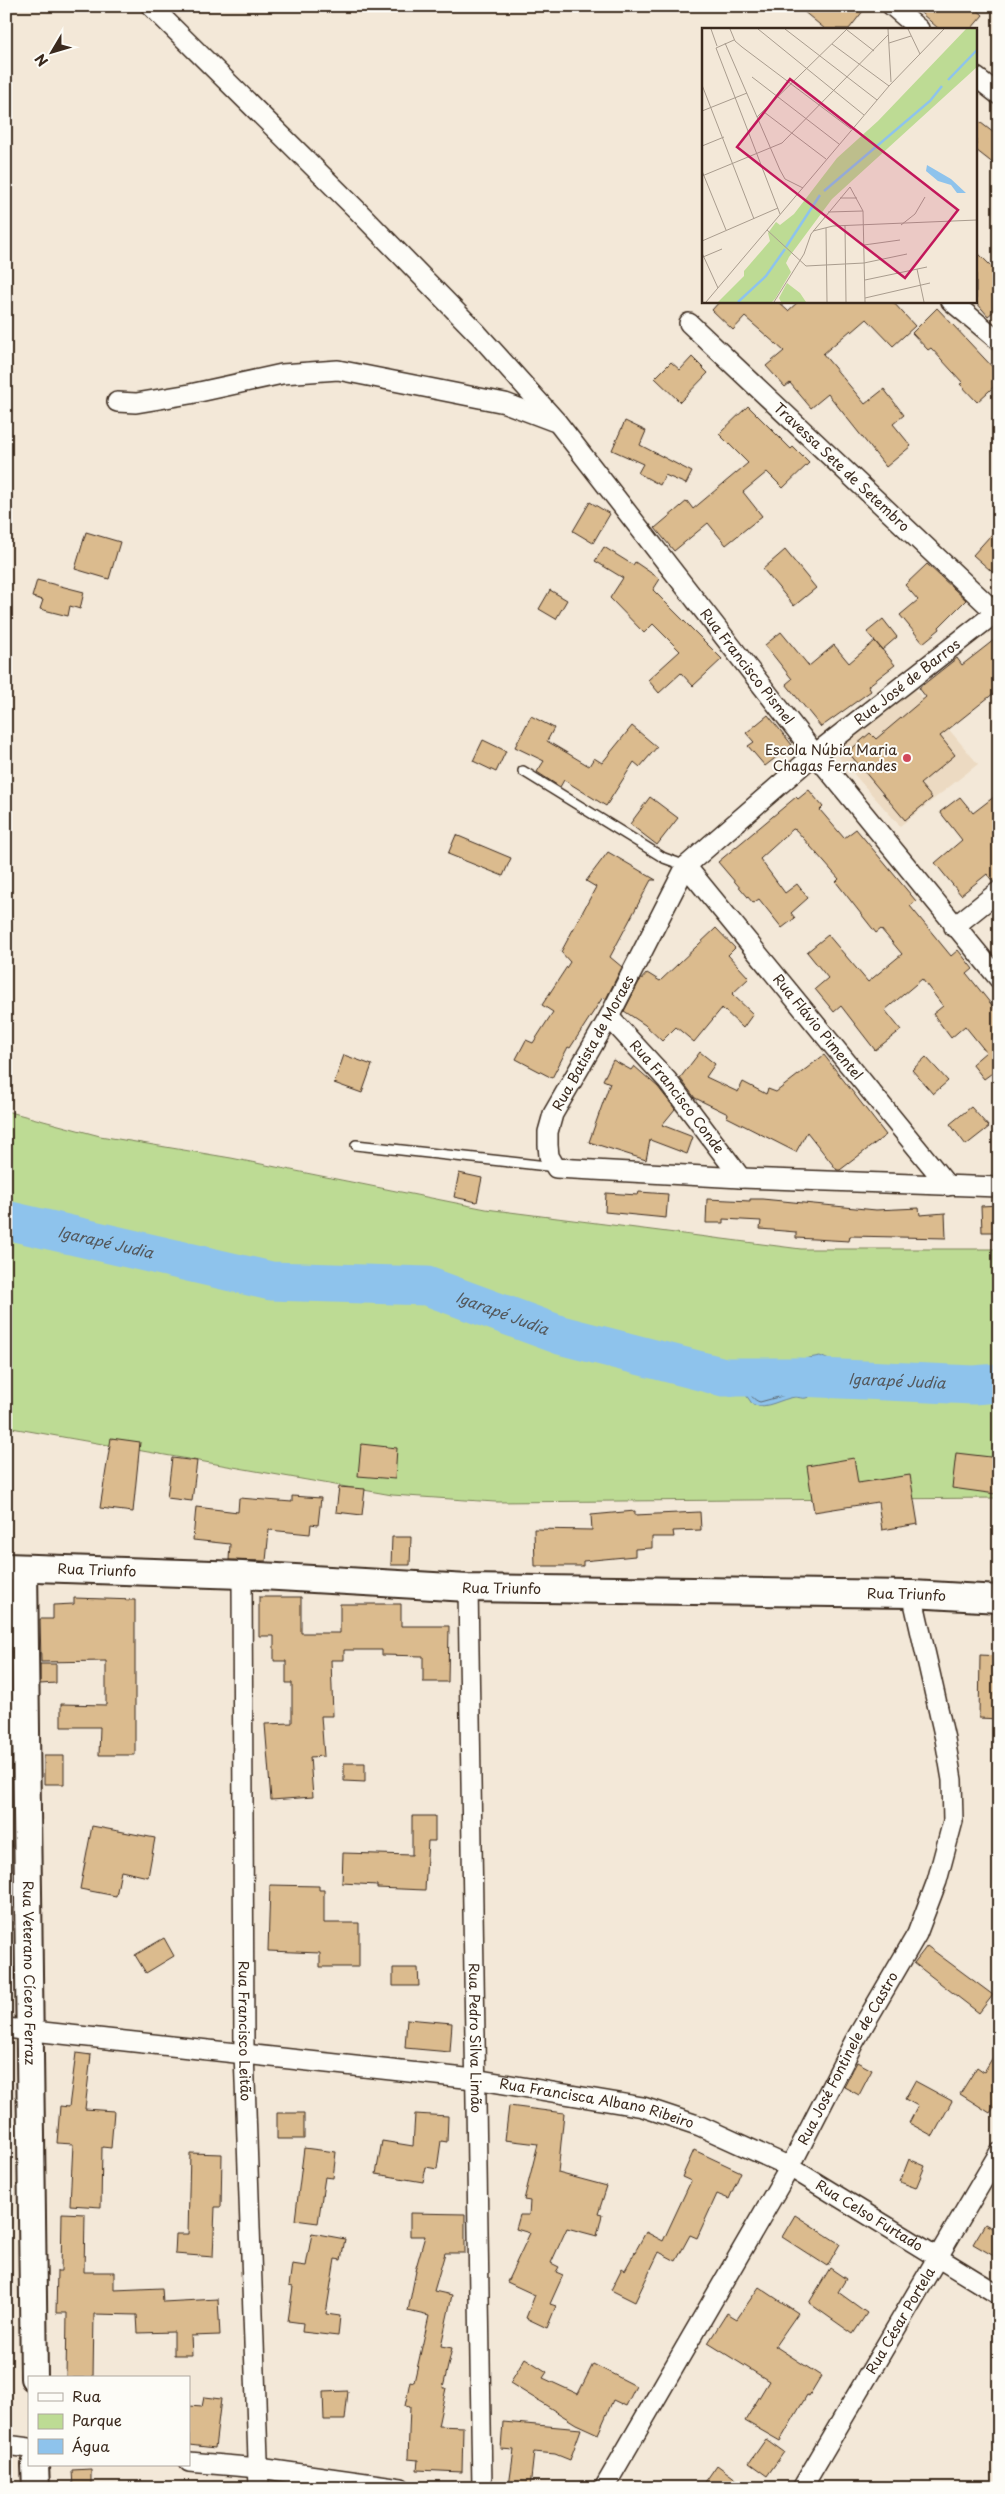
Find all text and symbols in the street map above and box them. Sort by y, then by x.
north arrow [28,28,78,78]
inset map [702,28,978,302]
text: N [30,49,53,71]
street label: Travessa Sete de Setembro [769,397,915,536]
street label: Rua Francisco Pismel [696,604,799,729]
street label: Rua José de Barros [849,633,964,730]
place label: Escola Núbia Maria Chagas Fernandes [765,739,897,776]
marker: Escola Núbia Maria Chagas Fernandes [901,752,913,764]
street label: Rua Flávio Pimentel [768,969,868,1084]
street label: Rua Batista de Moraes [546,971,639,1114]
street label: Rua Francisco Conde [625,1035,730,1158]
water label: Igarapé Judia [56,1219,156,1264]
water label: Igarapé Judia [453,1285,553,1340]
water label: Igarapé Judia [848,1366,947,1394]
street label: Rua Triunfo [57,1558,137,1581]
street label: Rua Triunfo [461,1577,541,1599]
street label: Rua Triunfo [867,1582,947,1606]
street label: Rua Veterano Cícero Ferraz [18,1881,41,2066]
street label: Rua Francisco Leitão [234,1961,257,2102]
street label: Rua Pedro Silva Limão [464,1963,487,2113]
street label: Rua José Fontinele de Castro [792,1967,903,2149]
street label: Rua Francisca Albano Ribeiro [498,2072,697,2133]
street label: Rua Celso Furtado [812,2174,927,2256]
street label: Rua César Portela [860,2263,940,2378]
legend [28,2376,190,2466]
text: Rua [72,2384,101,2407]
text: Parque [72,2408,122,2431]
text: Água [72,2434,110,2457]

